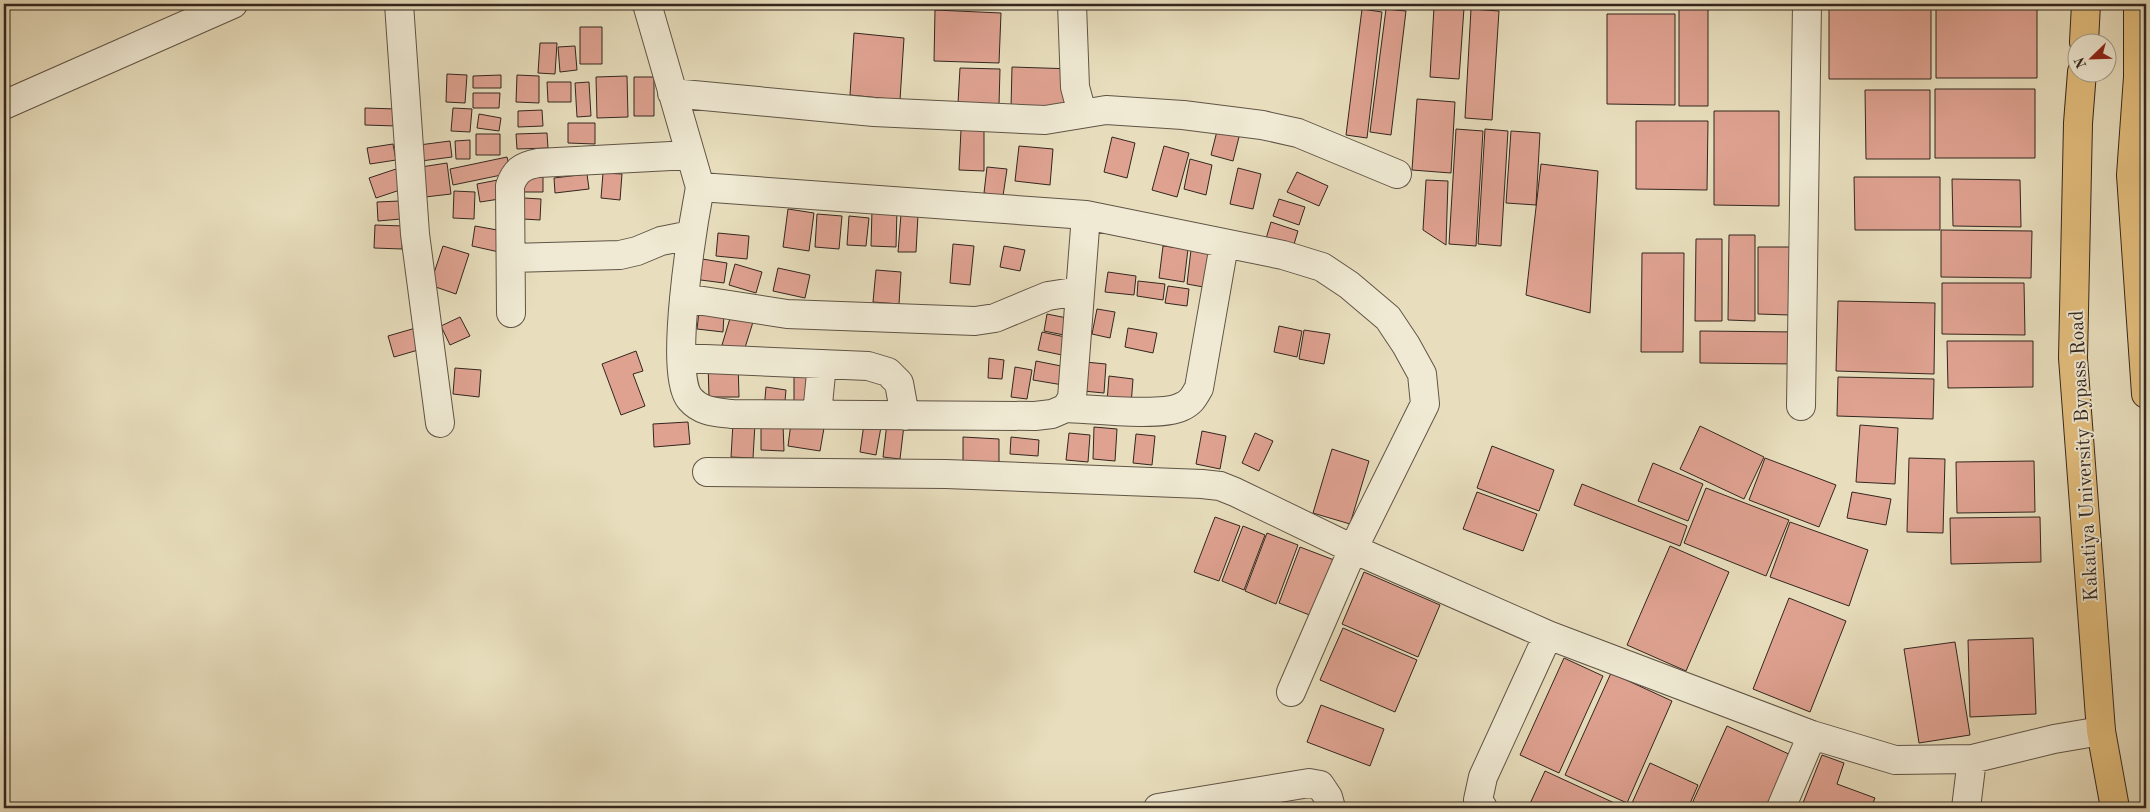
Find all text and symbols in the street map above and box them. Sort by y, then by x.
north arrow [2068,32,2118,82]
text: N [2072,55,2089,70]
street label: Kakatiya University Bypass Road [2067,310,2103,602]

